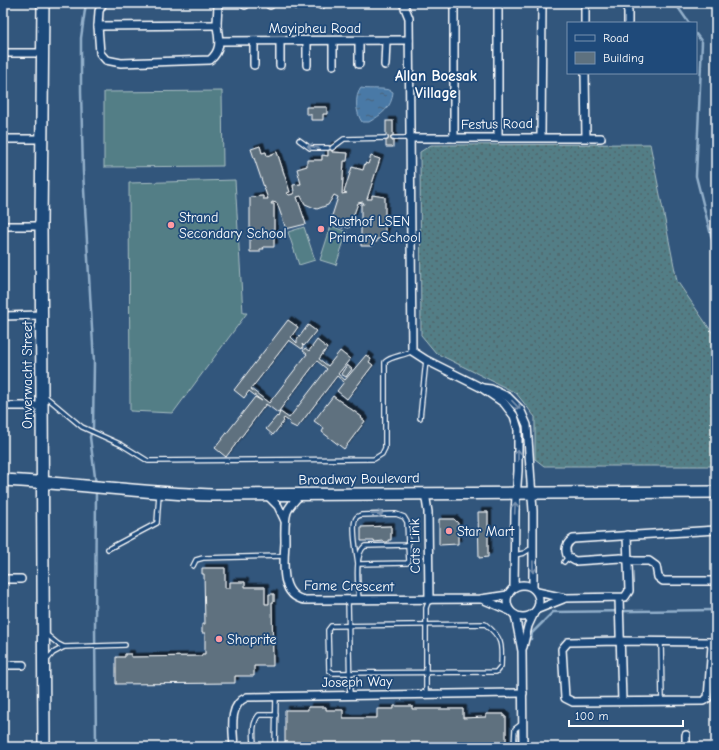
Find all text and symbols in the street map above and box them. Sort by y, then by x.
street label: Mayipheu Road [269,20,361,37]
legend [567,22,697,74]
text: Road [603,31,629,45]
text: Building [603,51,644,65]
district label: Allan Boesak Village [395,67,478,102]
street label: Festus Road [461,115,533,133]
one-way arrow [306,142,319,150]
place label: Strand Secondary School [179,209,287,242]
place label: Rusthof LSEN Primary School [329,213,421,246]
marker: Strand Secondary School [166,220,176,230]
marker: Rusthof LSEN Primary School [316,224,326,234]
street label: Onverwacht Street [19,320,36,429]
one-way arrow [511,400,521,410]
one-way arrow [514,449,522,462]
street label: Broadway Boulevard [298,469,420,489]
one-way arrow [512,502,519,515]
one-way arrow [370,511,383,518]
street label: Cats Link [406,518,424,574]
place label: Star Mart [457,523,515,540]
marker: Star Mart [444,526,454,536]
one-way arrow [529,560,537,573]
street label: Fame Crescent [304,577,395,595]
place label: Shoprite [227,631,276,648]
marker: Shoprite [214,634,224,644]
street label: Joseph Way [321,673,393,691]
scale bar [569,702,683,728]
text: 100 m [575,709,608,723]

